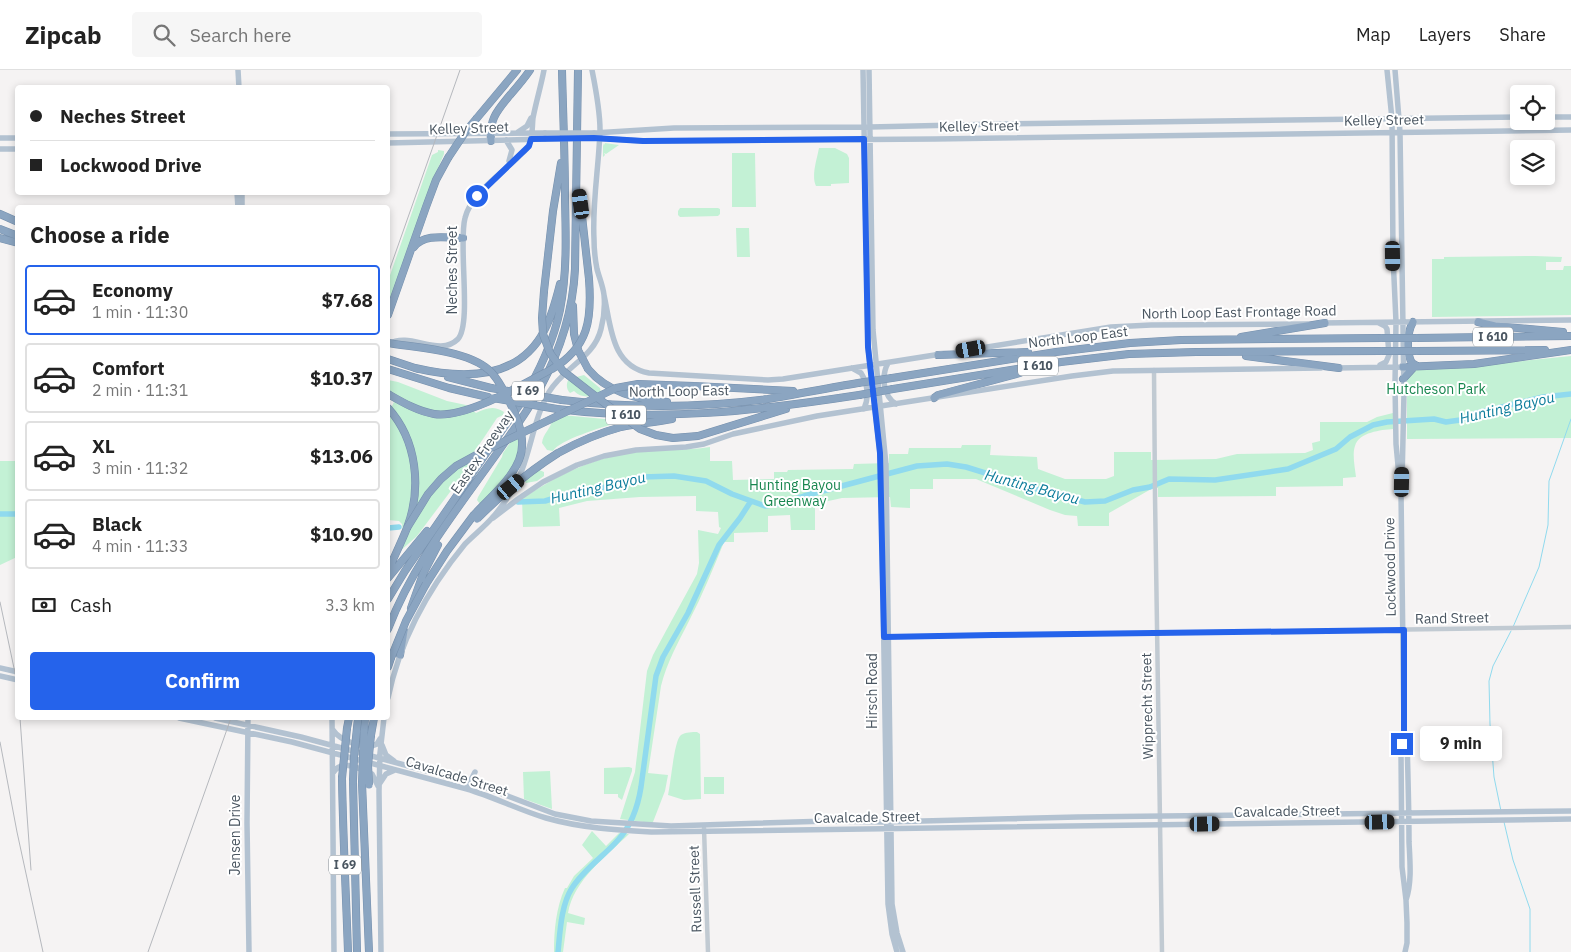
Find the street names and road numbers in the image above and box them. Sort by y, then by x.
street label: Kelley Street [1344,110,1424,130]
street label: Kelley Street [939,116,1019,136]
street label: Kelley Street [429,118,509,138]
street label: Neches Street [443,226,461,314]
street label: North Loop East Frontage Road [1141,301,1337,323]
street label: North Loop East [1027,322,1129,352]
road number: I 610 [1473,328,1513,346]
road number: I 610 [1018,356,1058,376]
street label: North Loop East [629,381,729,401]
road number: I 69 [512,382,544,401]
road number: I 610 [606,406,646,424]
street label: Eastex Freeway [446,407,518,497]
street label: Lockwood Drive [1380,517,1400,617]
street label: Rand Street [1415,608,1489,628]
street label: Wipprecht Street [1137,652,1157,759]
street label: Hirsch Road [863,653,881,729]
street label: Cavalcade Street [404,752,510,800]
street label: Jensen Drive [226,794,244,876]
street label: Cavalcade Street [1234,801,1340,821]
street label: Cavalcade Street [814,807,920,827]
street label: Russell Street [684,845,706,933]
road number: I 69 [329,856,361,874]

